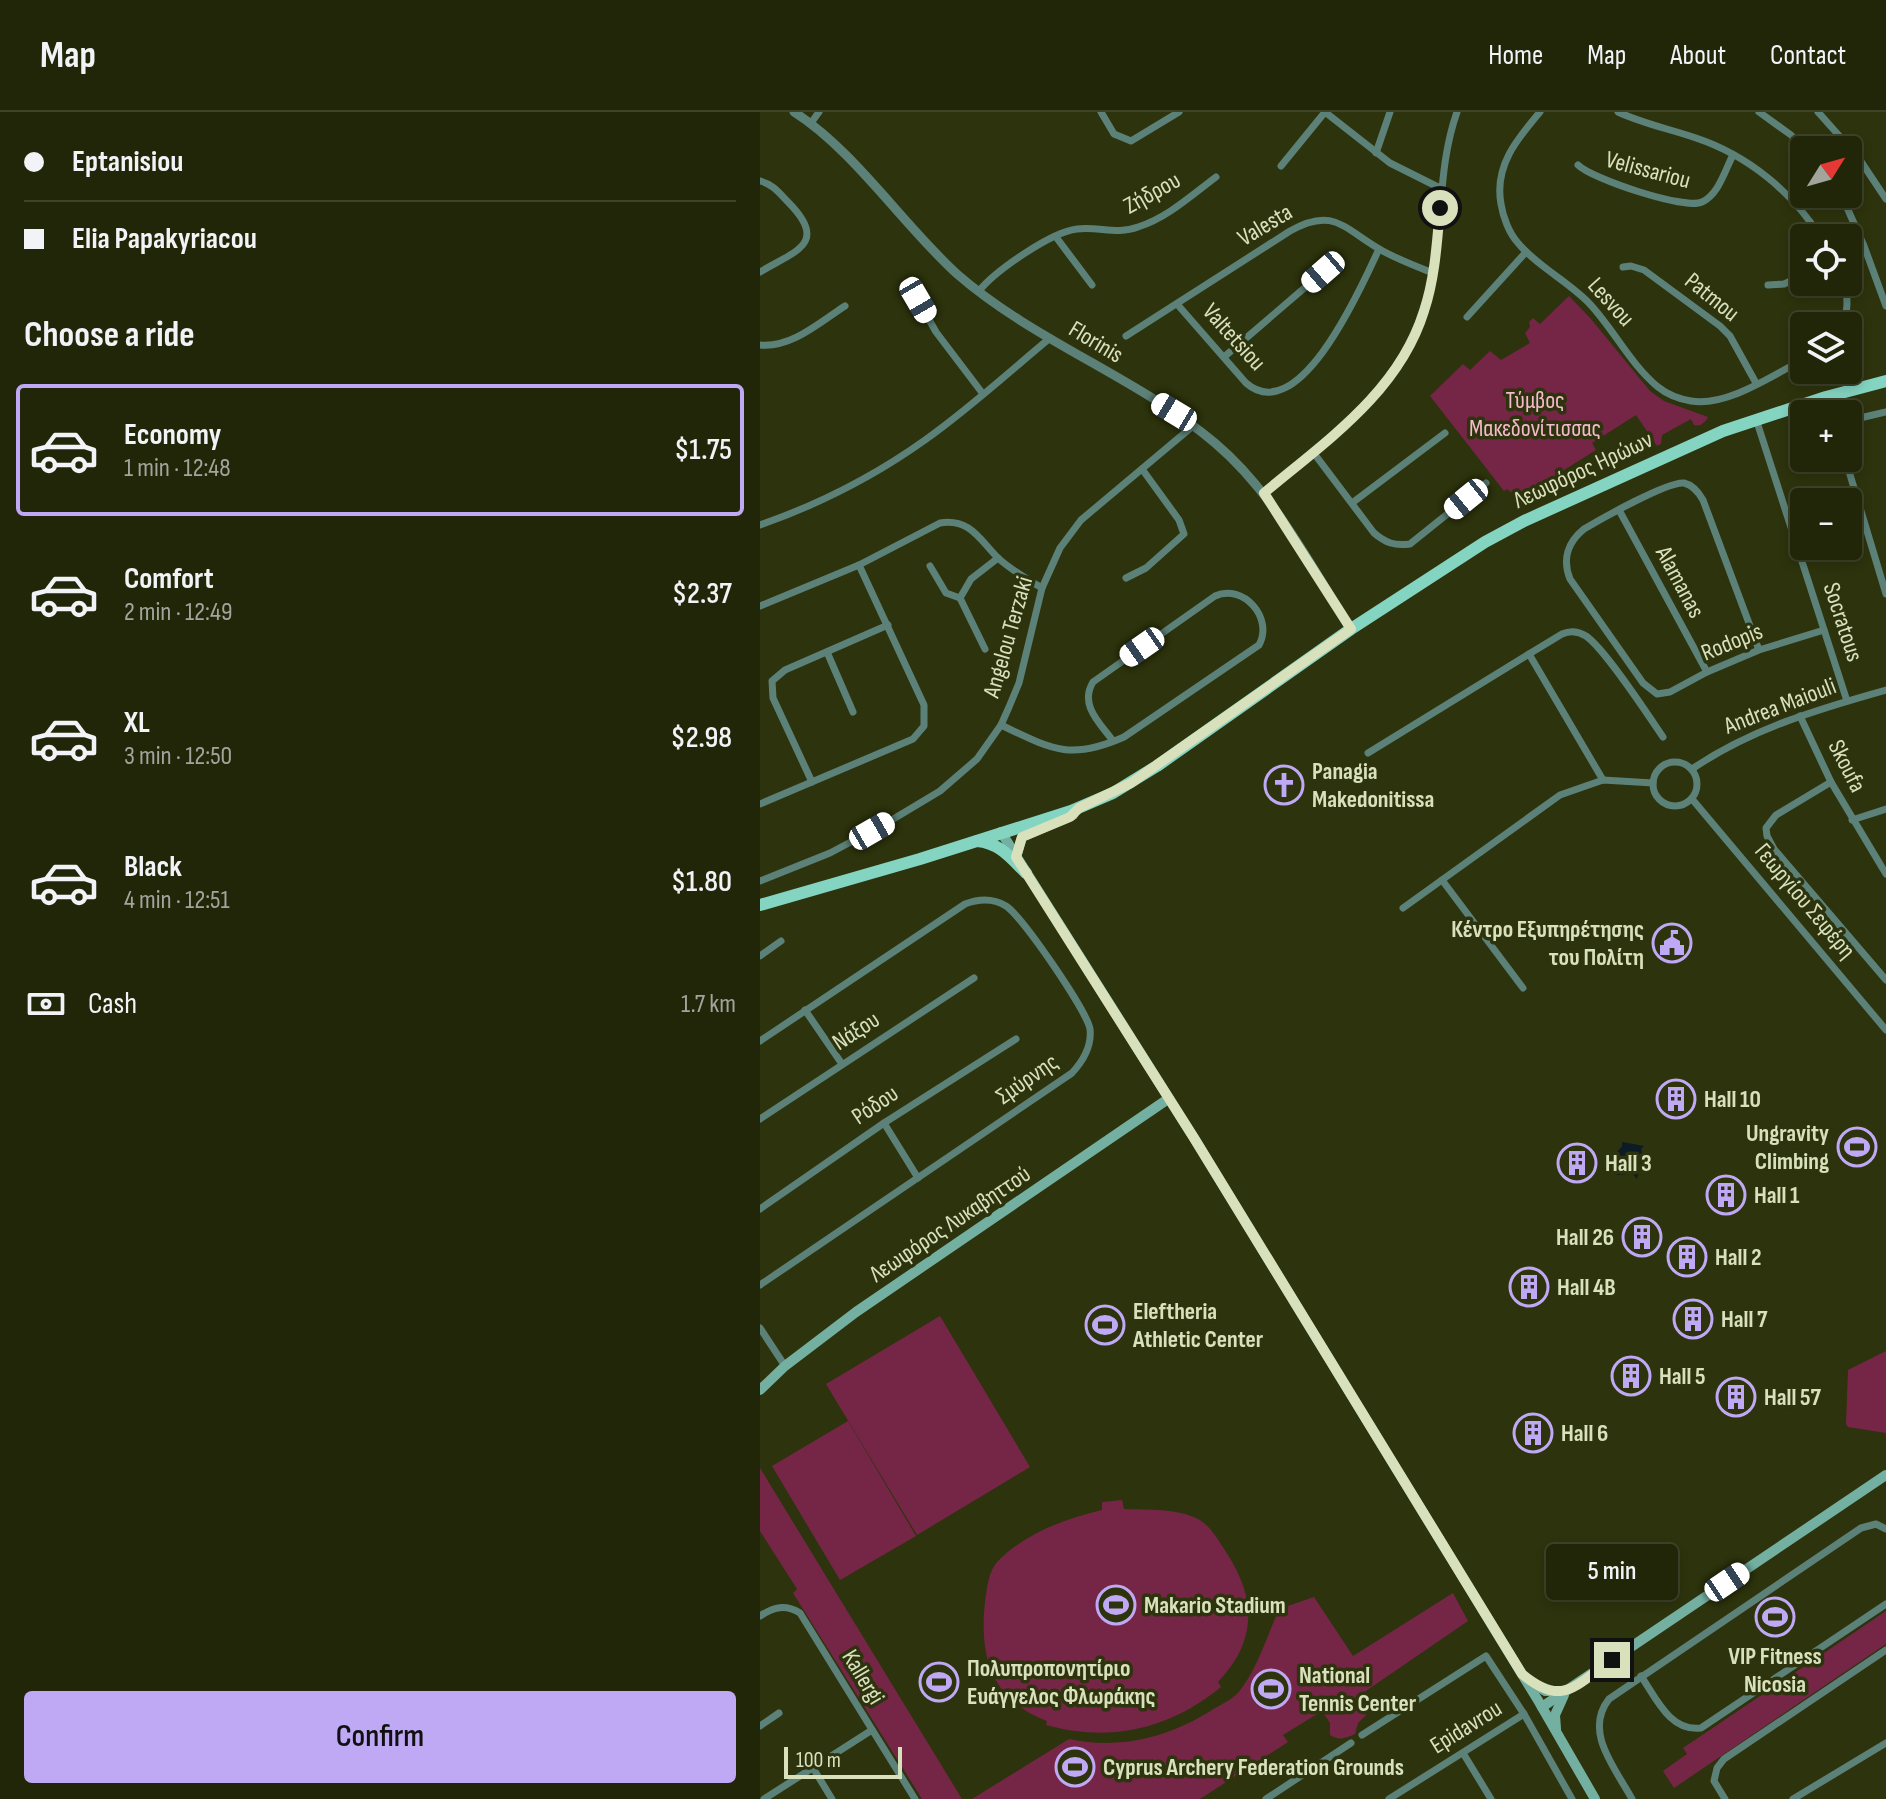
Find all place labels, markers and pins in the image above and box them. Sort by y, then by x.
place label: Panagia Makedonitissa [1312,757,1434,814]
church icon: Panagia Makedonitissa [1263,764,1305,806]
place label: Κέντρο Εξυπηρέτησης του Πολίτη [1451,915,1644,972]
public building icon: Κέντρο Εξυπηρέτησης του Πολίτη [1651,922,1693,964]
building icon: Hall 10 [1655,1078,1697,1120]
place label: Hall 10 [1704,1085,1761,1114]
place label: Ungravity Climbing [1746,1119,1829,1176]
sports icon: Ungravity Climbing [1836,1126,1878,1168]
building icon: Hall 3 [1556,1142,1598,1184]
place label: Hall 3 [1605,1149,1652,1178]
building icon: Hall 1 [1705,1174,1747,1216]
place label: Hall 1 [1754,1181,1800,1210]
building icon: Hall 26 [1621,1216,1663,1258]
place label: Hall 26 [1556,1223,1614,1252]
building icon: Hall 2 [1666,1236,1708,1278]
place label: Hall 2 [1715,1243,1762,1272]
building icon: Hall 4B [1508,1266,1550,1308]
place label: Hall 4B [1557,1273,1616,1302]
place label: Eleftheria Athletic Center [1132,1297,1264,1354]
building icon: Hall 7 [1672,1298,1714,1340]
sports icon: Eleftheria Athletic Center [1084,1304,1126,1346]
place label: Hall 7 [1721,1305,1768,1334]
building icon: Hall 5 [1610,1355,1652,1397]
place label: Hall 5 [1659,1362,1706,1391]
building icon: Hall 57 [1715,1376,1757,1418]
place label: Hall 57 [1764,1383,1822,1412]
building icon: Hall 6 [1512,1412,1554,1454]
place label: Hall 6 [1561,1419,1608,1448]
sports icon: Makario Stadium [1095,1584,1137,1626]
place label: Makario Stadium [1144,1591,1286,1620]
sports icon: VIP Fitness Nicosia [1754,1596,1796,1638]
place label: VIP Fitness Nicosia [1728,1642,1822,1699]
place label: Πολυπροπονητίριο Ευάγγελος Φλωράκης [967,1654,1156,1711]
sports icon: Πολυπροπονητίριο Ευάγγελος Φλωράκης [918,1661,960,1703]
place label: National Tennis Center [1299,1661,1417,1718]
sports icon: National Tennis Center [1250,1668,1292,1710]
sports icon: Cyprus Archery Federation Grounds [1054,1746,1096,1788]
place label: Cyprus Archery Federation Grounds [1103,1753,1404,1782]

